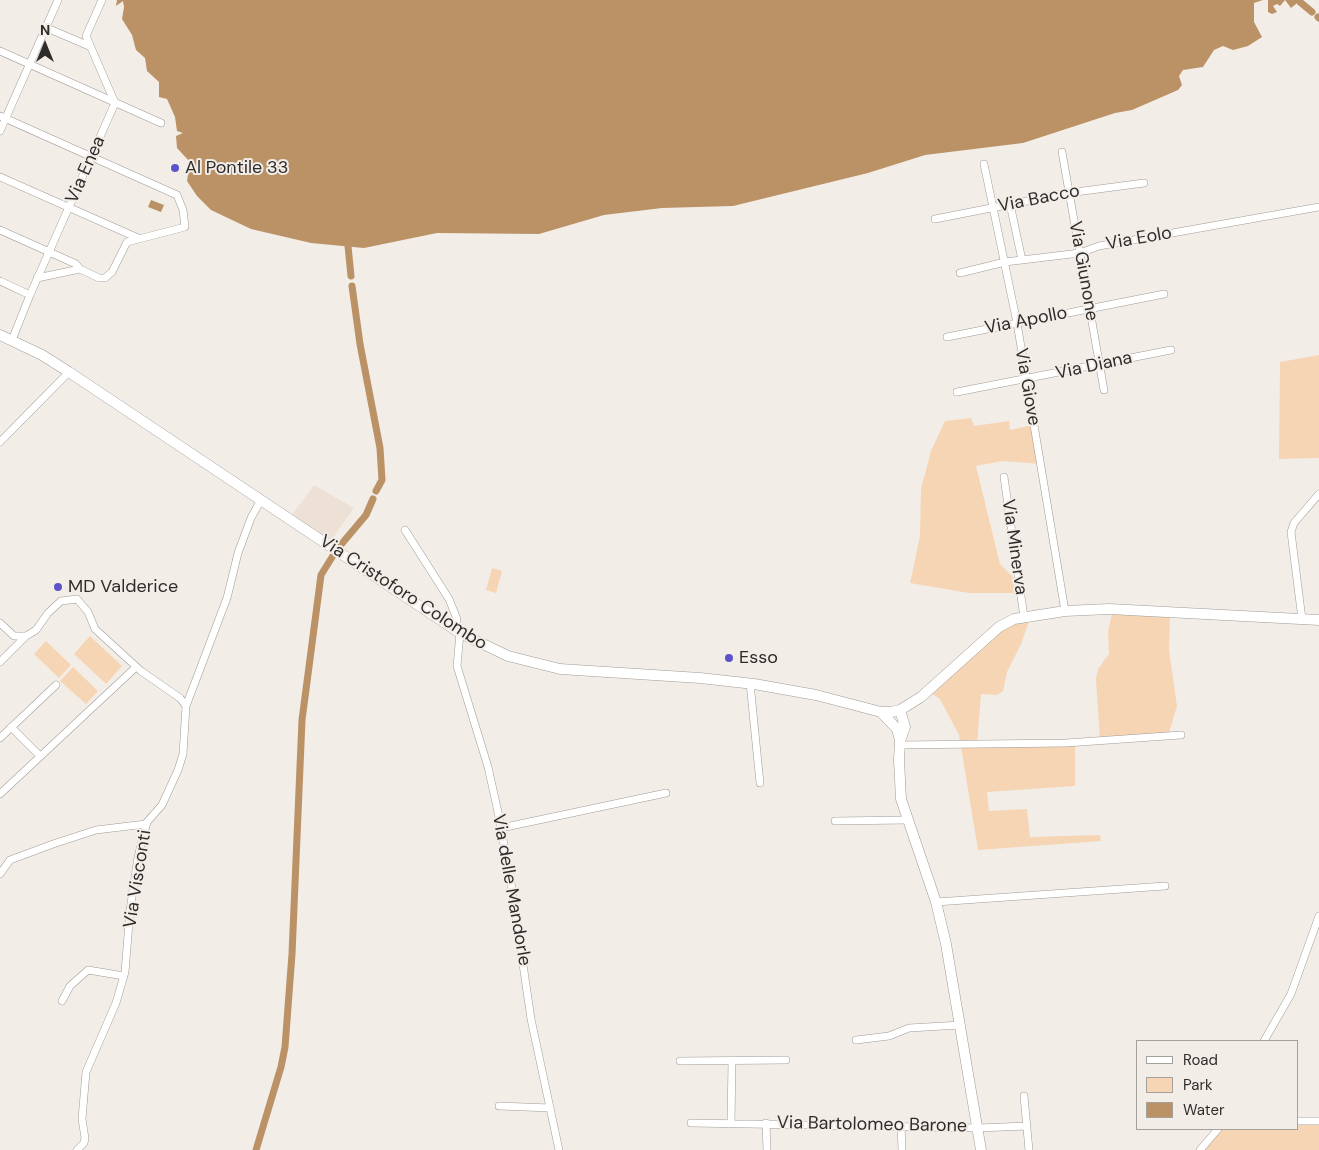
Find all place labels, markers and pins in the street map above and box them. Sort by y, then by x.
place label: Al Pontile 33 [185,157,288,179]
marker: Al Pontile 33 [169,162,181,174]
place label: MD Valderice [68,576,178,598]
marker: MD Valderice [52,581,64,593]
place label: Esso [739,647,778,669]
marker: Esso [723,652,735,664]

